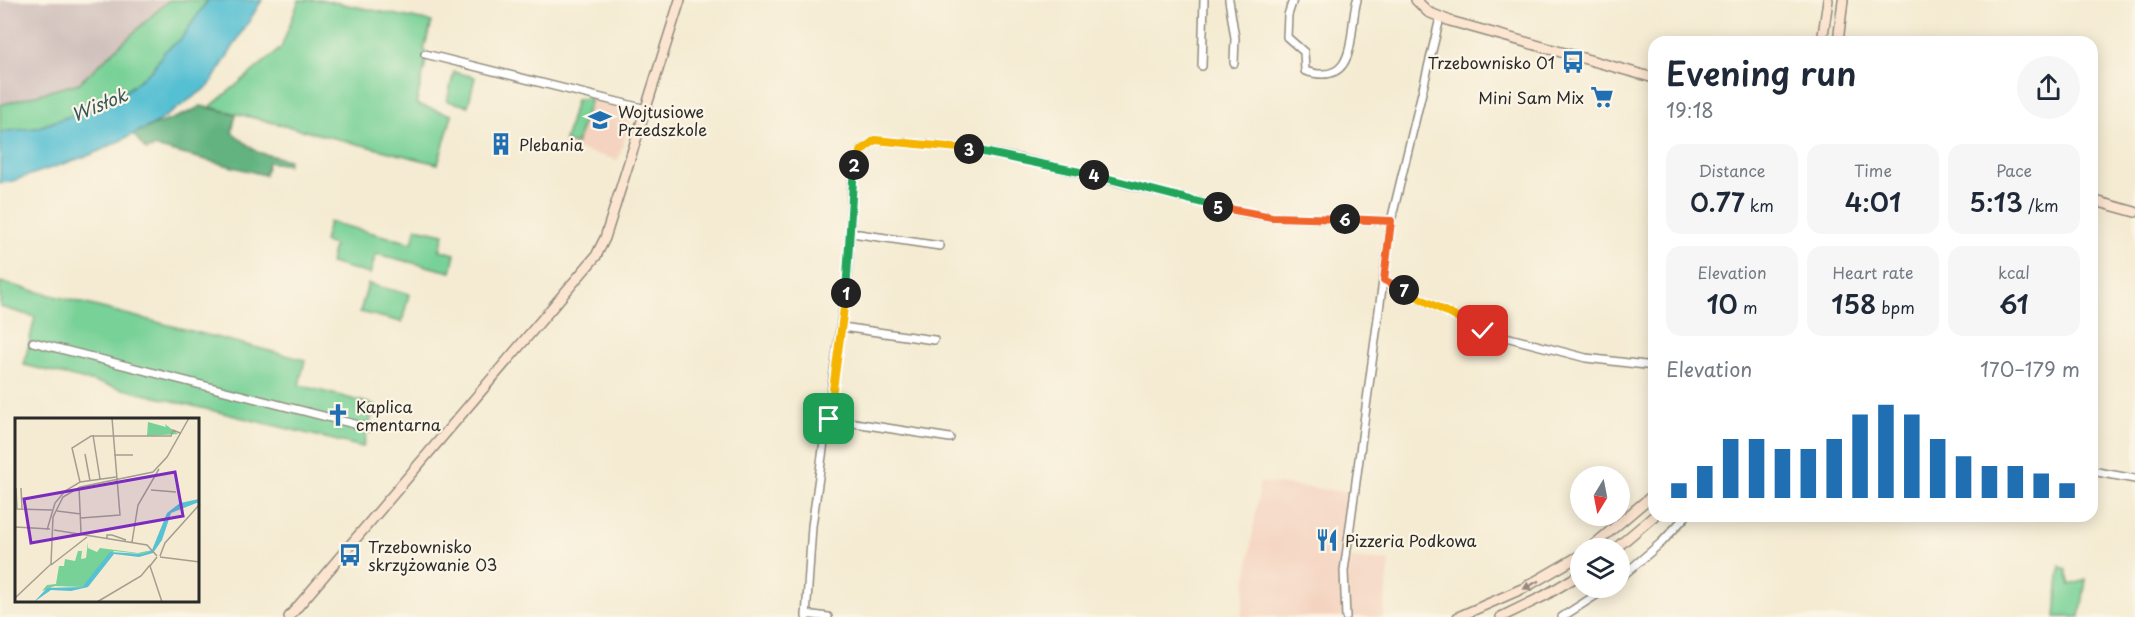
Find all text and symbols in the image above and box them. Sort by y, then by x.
text: Evening run [1666,47,1857,97]
bus stop icon: Trzebownisko 01 [1560,49,1586,75]
place label: Trzebownisko 01 [1428,50,1555,74]
button: share [2017,56,2080,119]
water label: Wisłok [67,80,132,127]
supermarket icon: Mini Sam Mix [1589,84,1615,110]
place label: Mini Sam Mix [1478,85,1584,109]
text: 19:18 [1666,95,1714,125]
place label: Wojtusiowe Przedszkole [618,99,707,141]
school or university icon: Wojtusiowe Przedszkole [587,107,613,133]
building icon: Plebania [488,131,514,157]
place label: Plebania [519,132,584,156]
pin: 3 [954,134,984,164]
text: 3 [964,137,974,161]
pin: 2 [839,150,869,180]
text: 2 [848,153,860,177]
text: Distance [1698,158,1766,182]
text: Time [1854,158,1892,182]
text: Pace [1996,158,2032,182]
pin: 4 [1079,160,1109,190]
text: 4 [1089,163,1099,187]
text: 0.77 [1690,182,1745,221]
text: 4:01 [1845,182,1901,221]
text: 5:13 [1969,182,2023,221]
pin: 5 [1203,192,1233,222]
text: km [1745,193,1774,217]
text: /km [2023,193,2059,217]
text: 5 [1213,195,1223,219]
pin: 6 [1330,204,1360,234]
text: 6 [1339,207,1351,231]
text: Elevation [1697,260,1767,284]
text: Heart rate [1833,260,1913,284]
text: kcal [1998,260,2030,284]
pin: 7 [1389,275,1419,305]
pin: 1 [831,278,861,308]
text: 7 [1399,278,1409,302]
text: 1 [842,281,850,305]
text: 10 [1706,284,1738,323]
text: 158 [1831,284,1876,323]
text: 61 [1999,284,2029,323]
text: m [1738,295,1758,319]
text: bpm [1876,295,1915,319]
pin [1457,305,1508,356]
icon: check [1466,314,1499,347]
text: Elevation [1666,354,1752,384]
text: 170–179 m [1980,354,2080,384]
pin [803,393,854,444]
place label: Kaplica cmentarna [356,394,441,436]
church icon: Kaplica cmentarna [325,402,351,428]
icon: arrive [812,402,845,435]
inset map [15,418,200,602]
north arrow [1570,466,1630,526]
map controls [1570,466,1630,598]
restaurant icon: Pizzeria Podkowa [1314,527,1340,553]
place label: Pizzeria Podkowa [1345,528,1477,552]
place label: Trzebownisko skrzyżowanie 03 [368,534,497,576]
button: layers [1570,538,1630,598]
bus stop icon: Trzebownisko skrzyżowanie 03 [337,542,363,568]
one-way arrow [1522,580,1539,589]

